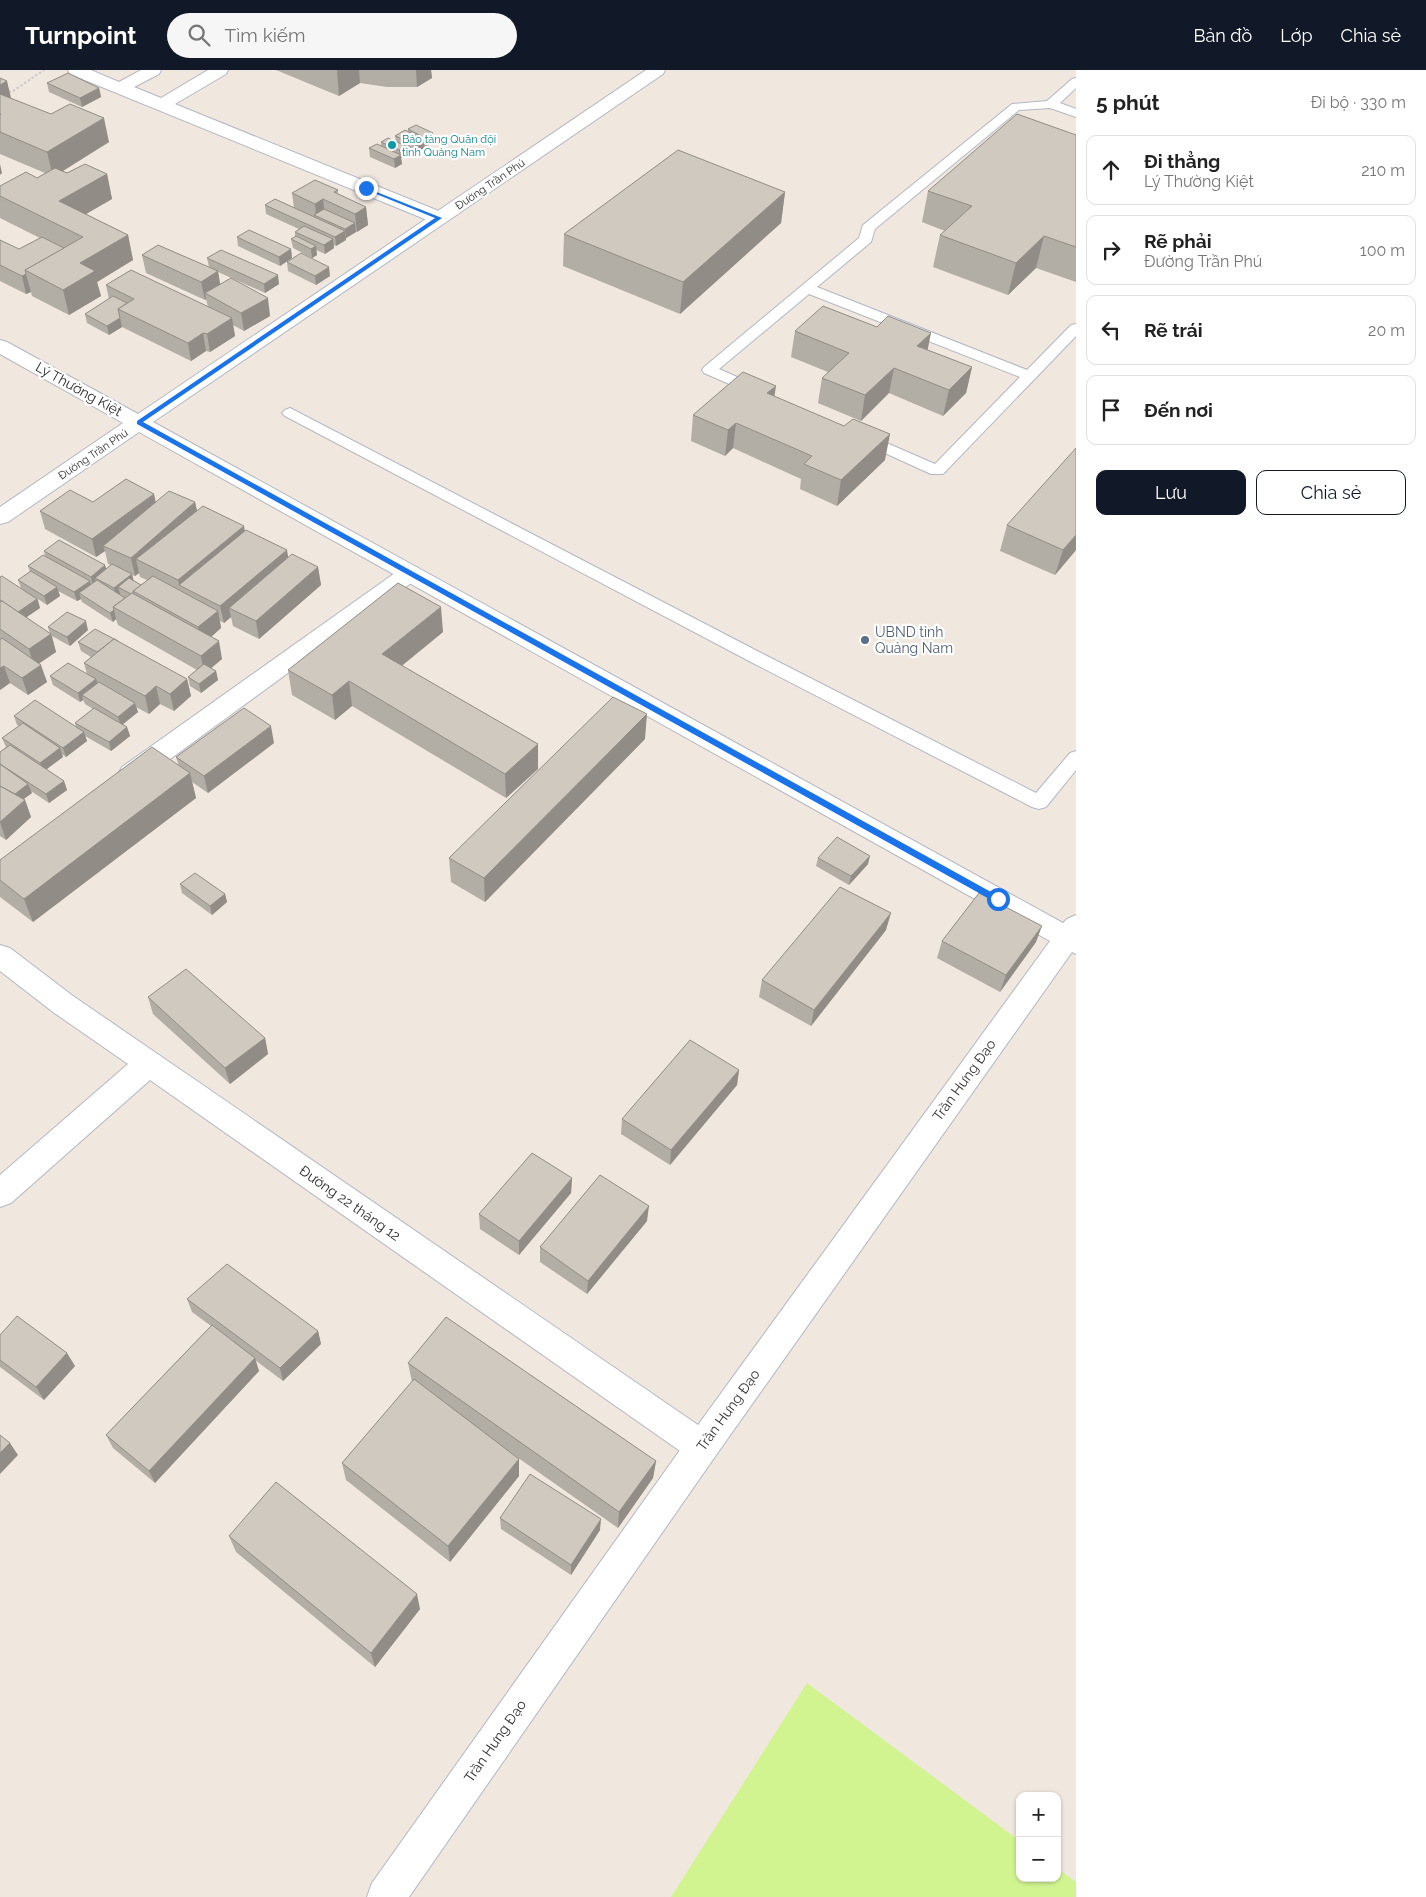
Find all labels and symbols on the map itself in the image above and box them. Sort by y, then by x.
place label: Bảo tàng Quân đội tỉnh Quảng Nam [402,133,496,159]
marker: Bảo tàng Quân đội tỉnh Quảng Nam [386,139,398,151]
street label: Đường Trần Phú [453,156,528,213]
route end [355,177,378,200]
street label: Lý Thường Kiệt [33,359,125,419]
street label: Đường Trần Phú [56,426,131,483]
place label: UBND tỉnh Quảng Nam [875,624,953,656]
marker: UBND tỉnh Quảng Nam [859,634,871,646]
route start [987,888,1010,911]
street label: Trần Hưng Đạo [929,1036,999,1124]
street label: Đường 22 tháng 12 [296,1162,404,1244]
street label: Trần Hưng Đạo [693,1366,763,1454]
street label: Trần Hưng Đạo [461,1697,529,1785]

